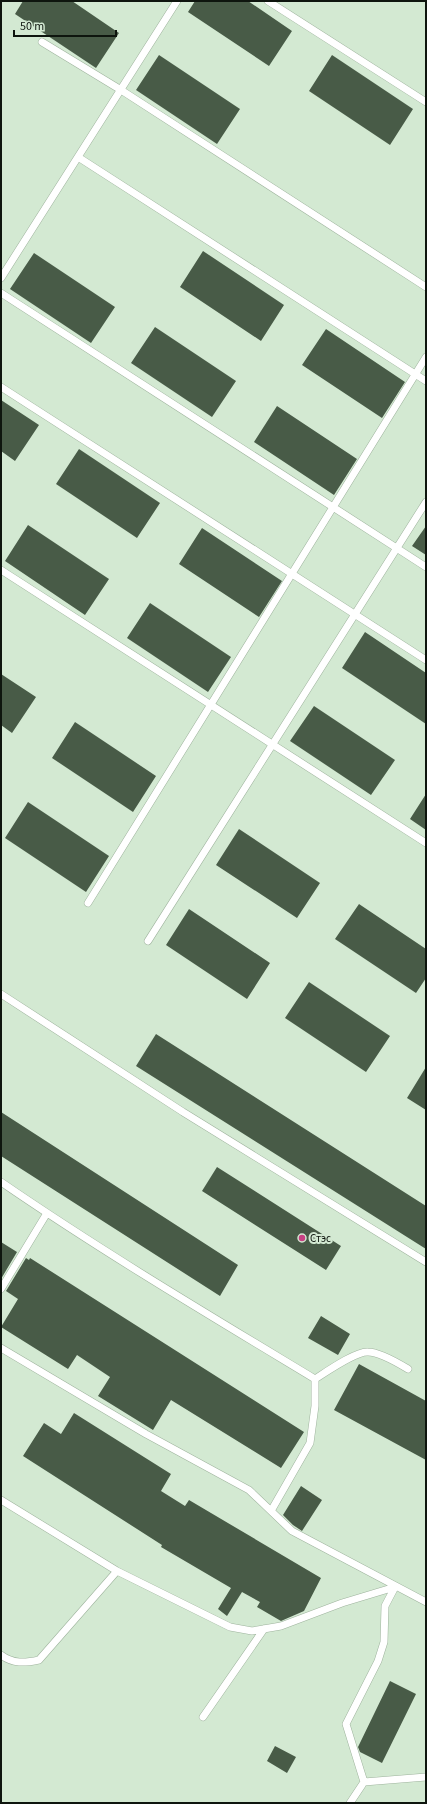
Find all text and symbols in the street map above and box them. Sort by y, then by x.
scale bar [14,12,116,38]
text: 50 m [20,18,44,35]
place label: Стэс [310,1231,331,1246]
marker: Стэс [297,1233,307,1243]

